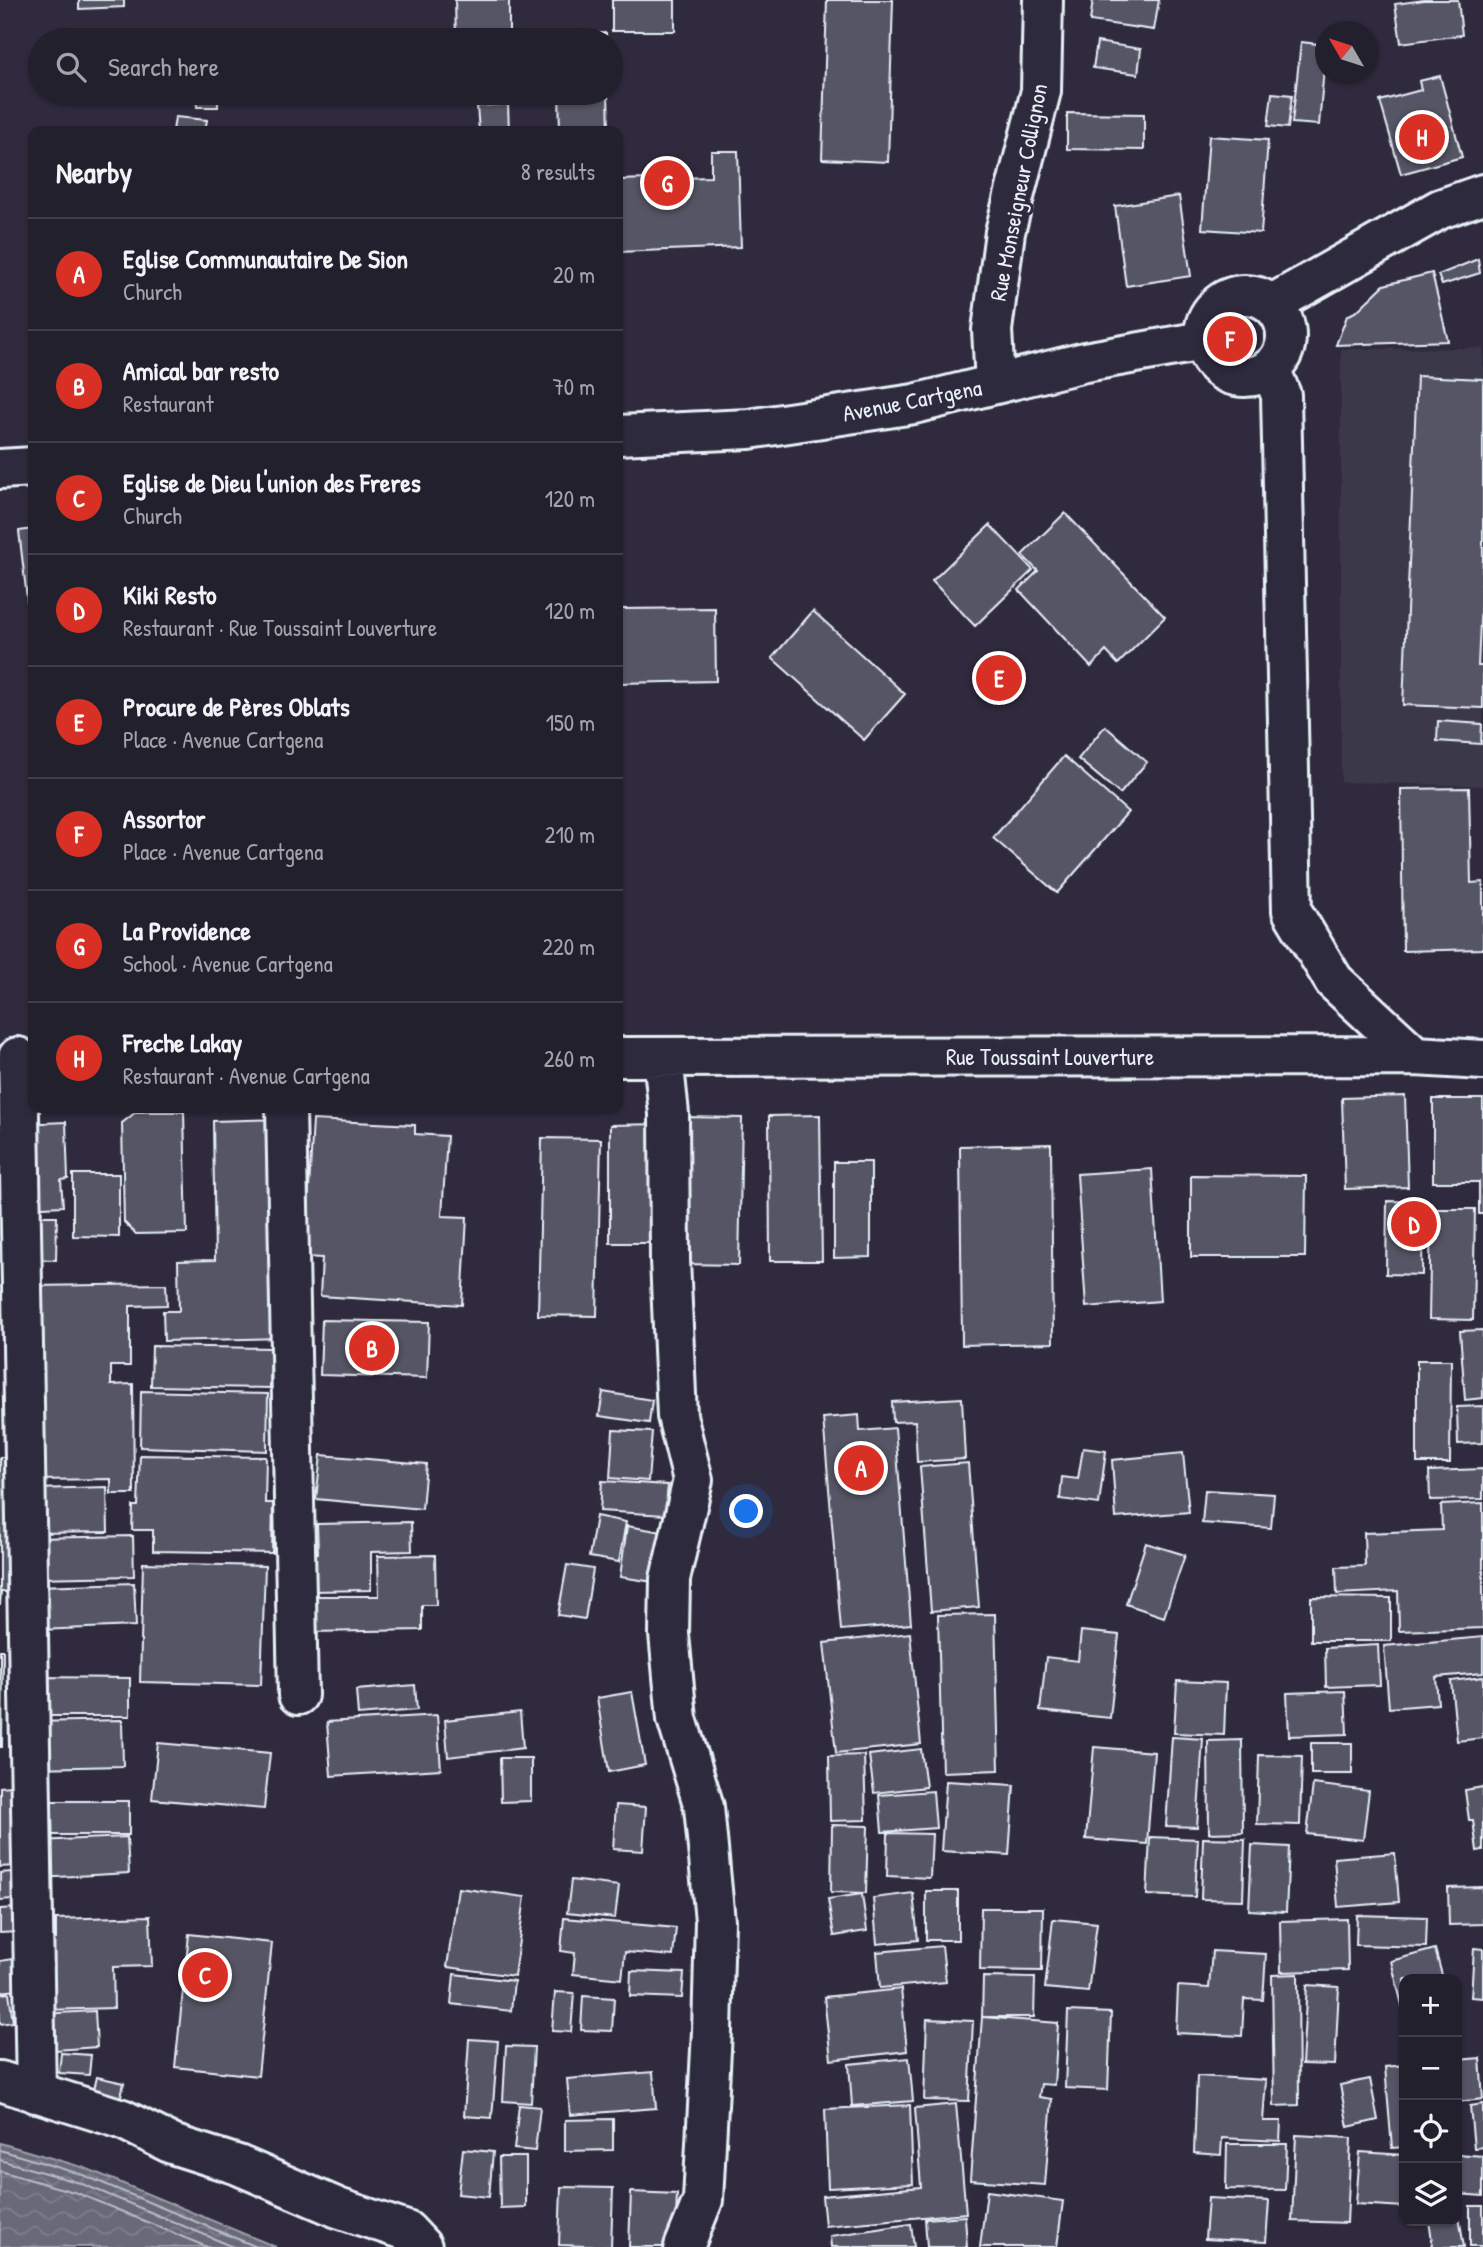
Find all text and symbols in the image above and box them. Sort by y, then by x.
north arrow [1315,21,1378,84]
search box [28,28,623,105]
icon: search [52,48,90,86]
text: Search here [108,49,219,84]
street label: Rue Monseigneur Collignon [982,81,1054,303]
pin: H [1399,111,1445,163]
text: Nearby [56,152,132,192]
text: 8 results [521,156,595,187]
pin: G [644,157,690,209]
text: Eglise Communautaire De Sion [123,241,408,276]
text: A [73,259,85,290]
text: 20 m [553,259,595,290]
text: Church [123,276,182,307]
pin: F [1207,313,1253,365]
text: Amical bar resto [123,353,279,388]
text: B [73,371,85,402]
text: 70 m [552,371,595,402]
street label: Avenue Cartgena [840,371,984,429]
text: Restaurant [123,388,214,419]
text: Eglise de Dieu l'union des Freres [123,465,421,500]
text: C [73,483,85,514]
text: 120 m [545,483,595,514]
text: Church [123,500,182,531]
text: Kiki Resto [123,577,217,612]
text: D [74,595,84,626]
text: 120 m [545,595,595,626]
text: Restaurant · Rue Toussaint Louverture [123,612,437,643]
pin: E [976,652,1022,704]
text: Procure de Pères Oblats [123,689,350,724]
text: E [74,707,84,738]
text: 150 m [546,707,595,738]
text: Place · Avenue Cartgena [123,724,323,755]
text: Assortor [123,801,206,836]
text: F [75,819,83,850]
text: 210 m [545,819,595,850]
text: Place · Avenue Cartgena [123,836,323,867]
text: La Providence [123,913,251,948]
text: G [73,931,85,962]
text: 220 m [542,931,595,962]
text: School · Avenue Cartgena [123,948,333,979]
text: Freche Lakay [123,1025,242,1060]
street label: Rue Toussaint Louverture [946,1041,1154,1072]
text: H [74,1043,84,1074]
text: 260 m [544,1043,595,1074]
text: Restaurant · Avenue Cartgena [123,1060,370,1091]
pin: D [1391,1198,1437,1250]
pin: B [349,1322,395,1374]
pin: A [838,1442,884,1494]
your location [729,1494,763,1528]
pin: C [182,1949,228,2001]
map controls [1399,1974,1462,2226]
button: + [1399,1974,1462,2037]
button: − [1399,2037,1462,2100]
button: locate [1399,2100,1462,2163]
button: layers [1399,2163,1462,2226]

